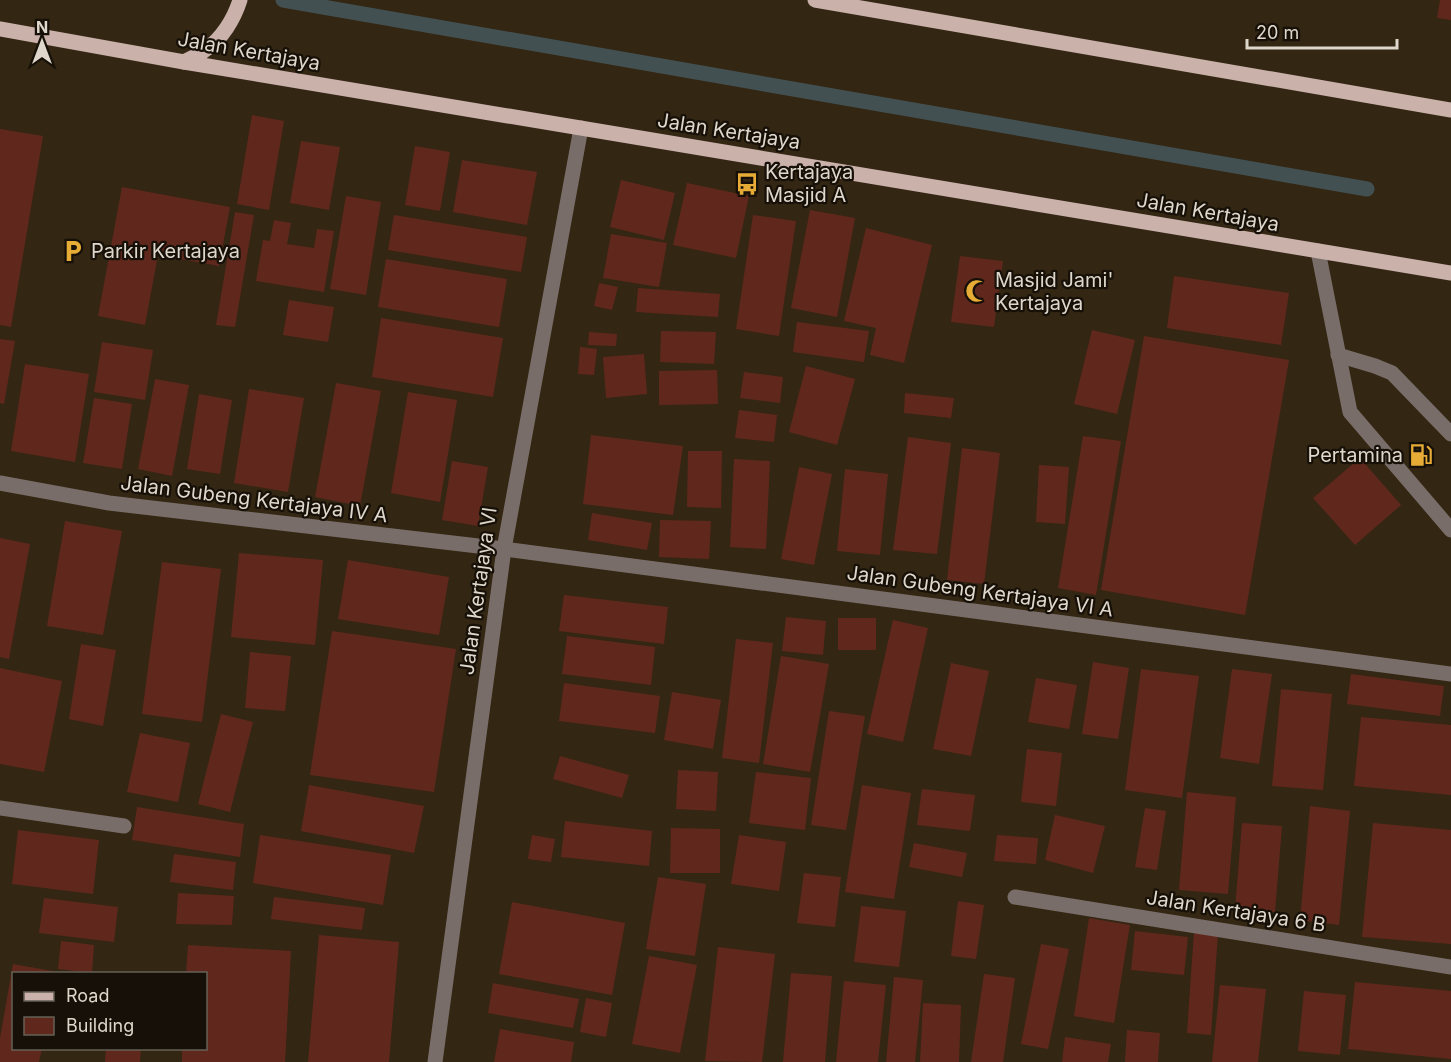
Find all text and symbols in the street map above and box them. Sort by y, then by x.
north arrow [12,12,72,72]
scale bar [1247,12,1397,50]
text: N [36,17,48,37]
text: 20 m [1256,22,1299,43]
street label: Jalan Kertajaya [176,27,322,75]
street label: Jalan Kertajaya [656,108,802,154]
place label: Kertajaya Masjid A [765,160,853,207]
bus stop icon: Kertajaya Masjid A [734,171,760,197]
street label: Jalan Kertajaya [1135,188,1281,236]
parking icon: Parkir Kertajaya [60,238,86,264]
place label: Parkir Kertajaya [91,239,240,263]
place label: Masjid Jami' Kertajaya [995,268,1113,315]
mosque icon: Masjid Jami' Kertajaya [964,278,990,304]
fuel station icon: Pertamina [1408,442,1434,468]
place label: Pertamina [1308,443,1403,467]
street label: Jalan Gubeng Kertajaya IV A [119,471,389,527]
street label: Jalan Kertajaya VI [454,506,502,676]
street label: Jalan Gubeng Kertajaya VI A [845,560,1115,622]
street label: Jalan Kertajaya 6 B [1145,885,1327,937]
legend [12,972,207,1050]
text: Road [66,985,109,1006]
text: Building [66,1015,134,1036]

